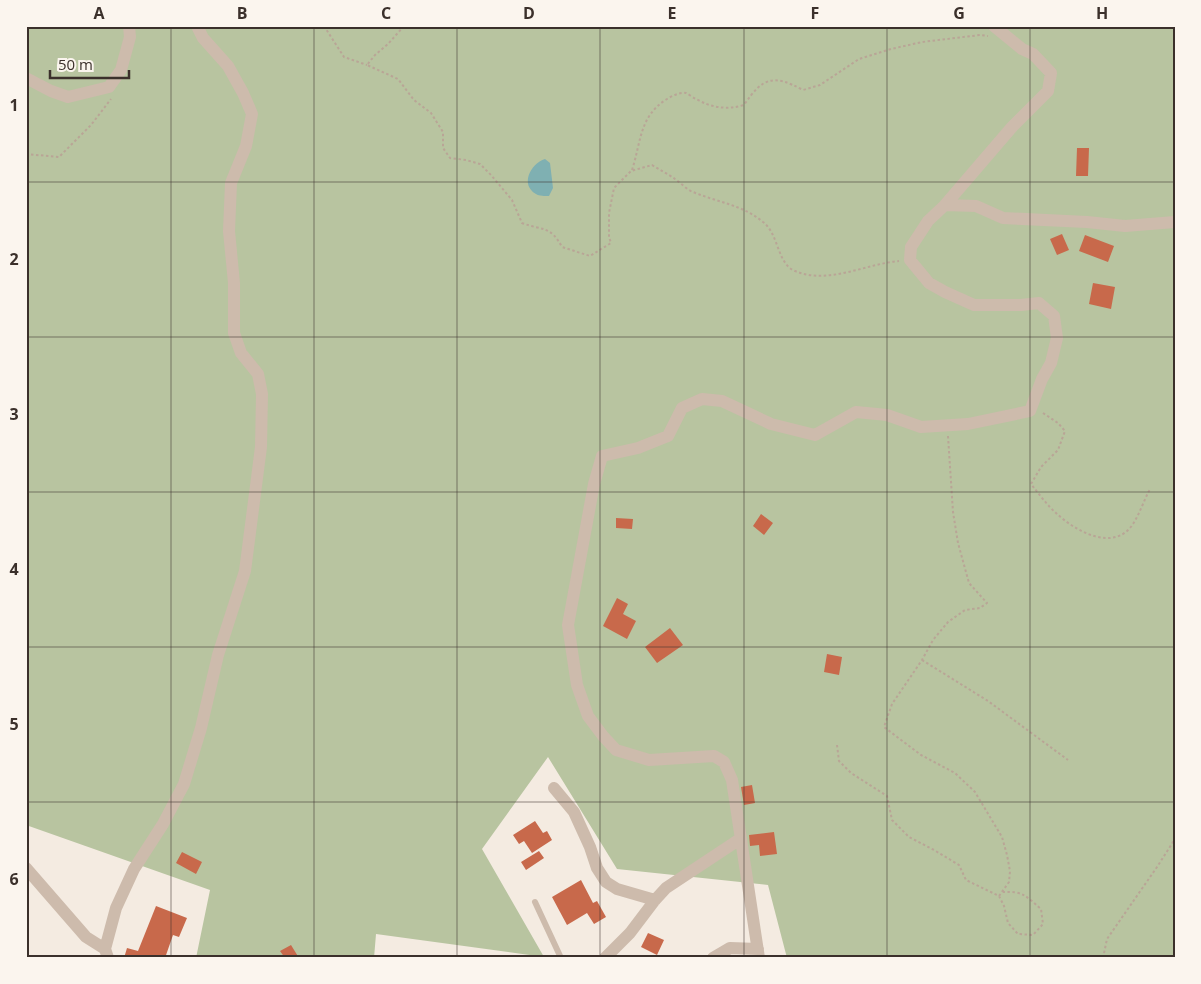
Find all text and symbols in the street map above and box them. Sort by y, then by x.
text: A [93,2,105,24]
text: B [237,2,247,24]
text: C [381,2,391,24]
text: D [523,2,535,24]
text: E [668,2,677,24]
text: F [811,2,819,24]
text: G [953,2,965,24]
text: H [1096,2,1108,24]
scale bar [50,48,129,80]
text: 50 m [58,54,93,74]
text: 1 [9,94,19,116]
text: 2 [9,248,19,270]
text: 3 [9,403,19,425]
text: 4 [9,558,19,580]
text: 5 [9,713,19,735]
text: 6 [9,868,19,890]

